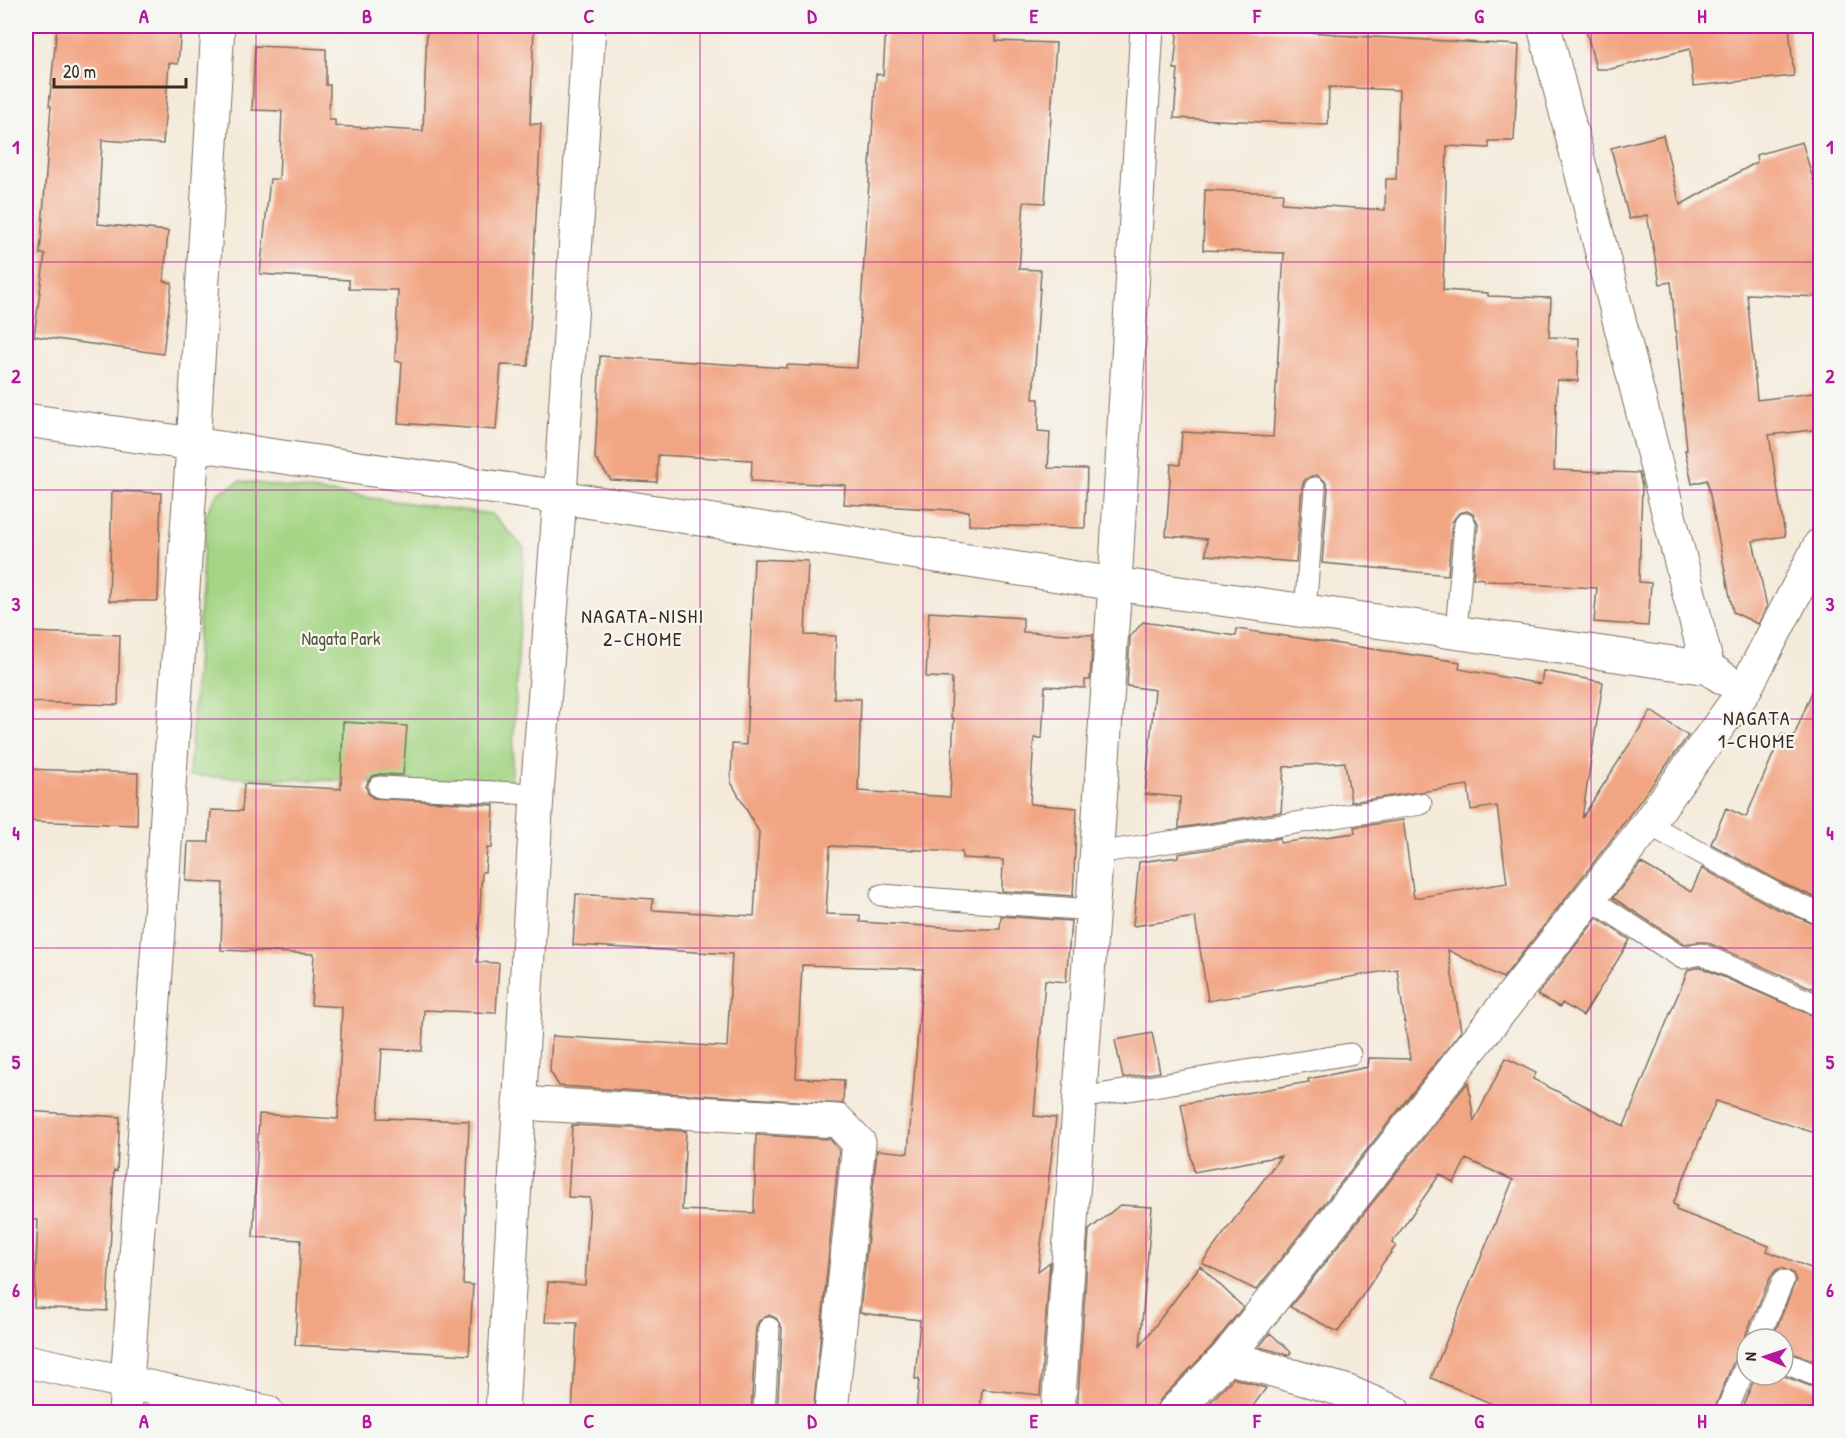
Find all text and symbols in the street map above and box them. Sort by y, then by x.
text: A [139,2,149,29]
text: B [362,2,372,29]
text: C [584,2,595,29]
text: D [807,2,817,29]
text: E [1030,2,1039,29]
text: F [1252,2,1262,29]
text: G [1474,2,1484,29]
text: H [1697,2,1707,29]
scale bar [54,51,186,89]
text: 20 m [63,59,96,84]
text: 1 [12,133,20,160]
text: 1 [1826,133,1834,160]
text: 2 [11,362,21,389]
text: 2 [1825,362,1835,389]
text: 3 [12,590,21,617]
text: 3 [1826,590,1835,617]
district label: NAGATA-NISHI 2-CHOME [581,602,705,652]
park label: Nagata Park [301,626,381,651]
district label: NAGATA 1-CHOME [1718,704,1796,754]
text: 4 [12,819,20,846]
text: 4 [1826,819,1834,846]
text: 5 [12,1048,21,1075]
text: 5 [1826,1048,1835,1075]
text: 6 [12,1276,20,1303]
text: 6 [1826,1276,1834,1303]
north arrow [1735,1327,1795,1387]
text: N [1739,1351,1761,1361]
text: A [139,1407,149,1434]
text: B [362,1407,372,1434]
text: C [584,1407,595,1434]
text: D [807,1407,817,1434]
text: E [1030,1407,1039,1434]
text: F [1252,1407,1262,1434]
text: G [1474,1407,1484,1434]
text: H [1697,1407,1707,1434]

